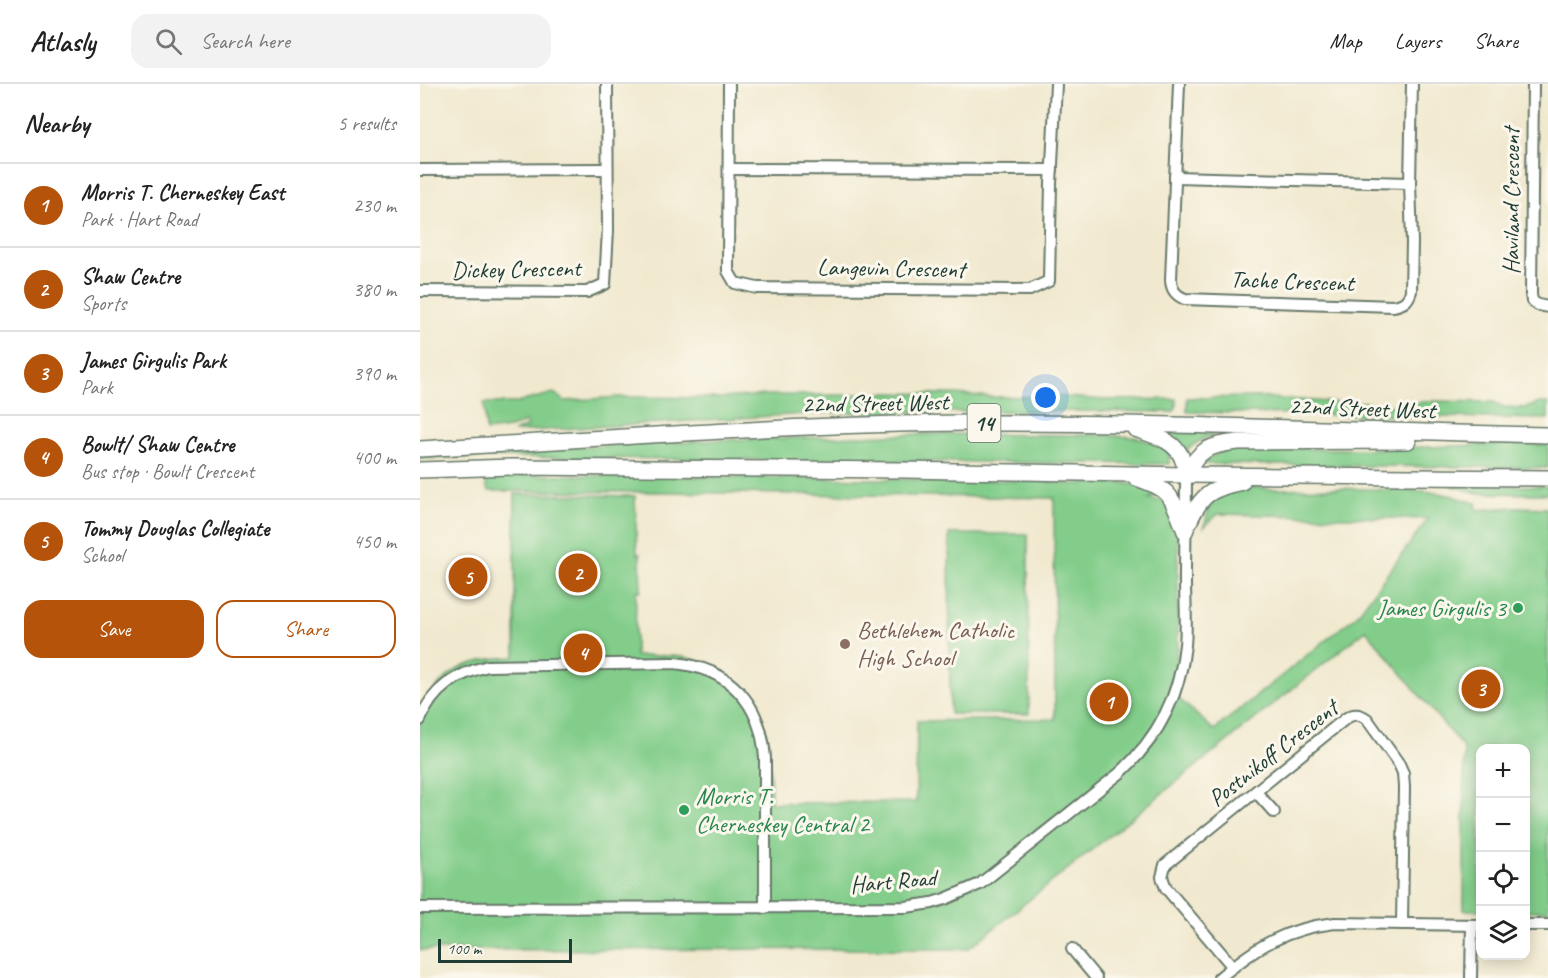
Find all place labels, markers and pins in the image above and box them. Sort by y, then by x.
pin: 2 [558,550,598,596]
pin: 5 [448,554,488,600]
place label: James Girgulis 3 [1376,593,1508,623]
marker: James Girgulis 3 [1511,601,1525,615]
place label: Bethlehem Catholic High School [857,615,1015,673]
pin: 4 [564,630,602,676]
marker: Bethlehem Catholic High School [838,637,852,651]
pin: 3 [1462,666,1500,712]
pin: 1 [1090,680,1128,724]
place label: Morris T. Cherneskey Central 2 [696,781,871,839]
marker: Morris T. Cherneskey Central 2 [677,803,691,817]

